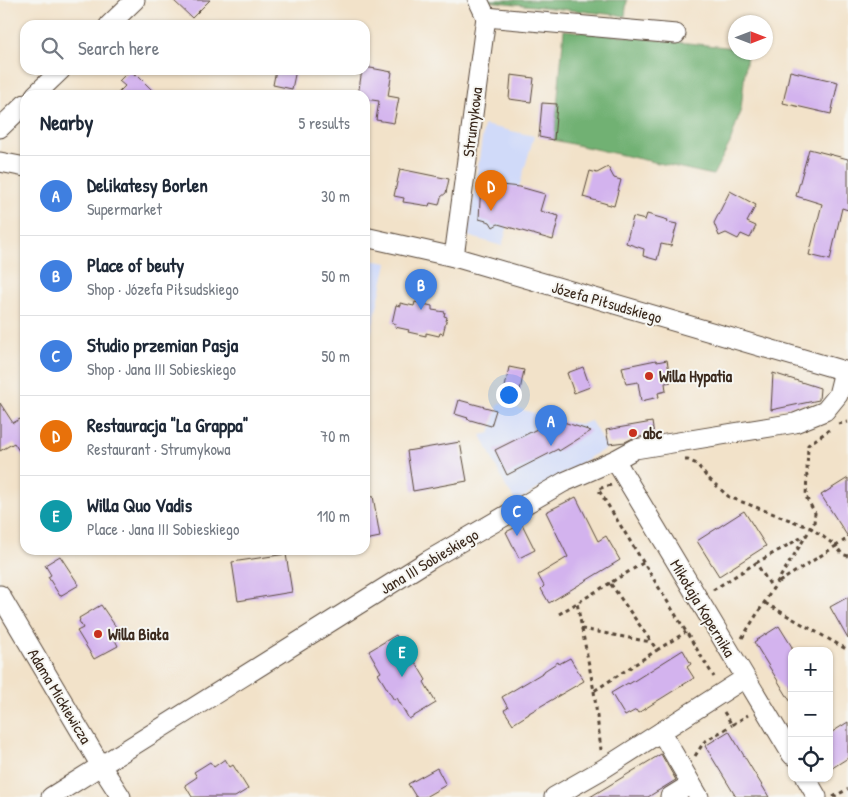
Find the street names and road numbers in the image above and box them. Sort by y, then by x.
street label: Strumykowa [457,86,487,158]
street label: Józefa Piłsudskiego [549,276,665,328]
street label: Jana III Sobieskiego [376,523,483,599]
street label: Mikołaja Kopernika [665,555,741,661]
street label: Adama Mickiewicza [23,644,97,748]

